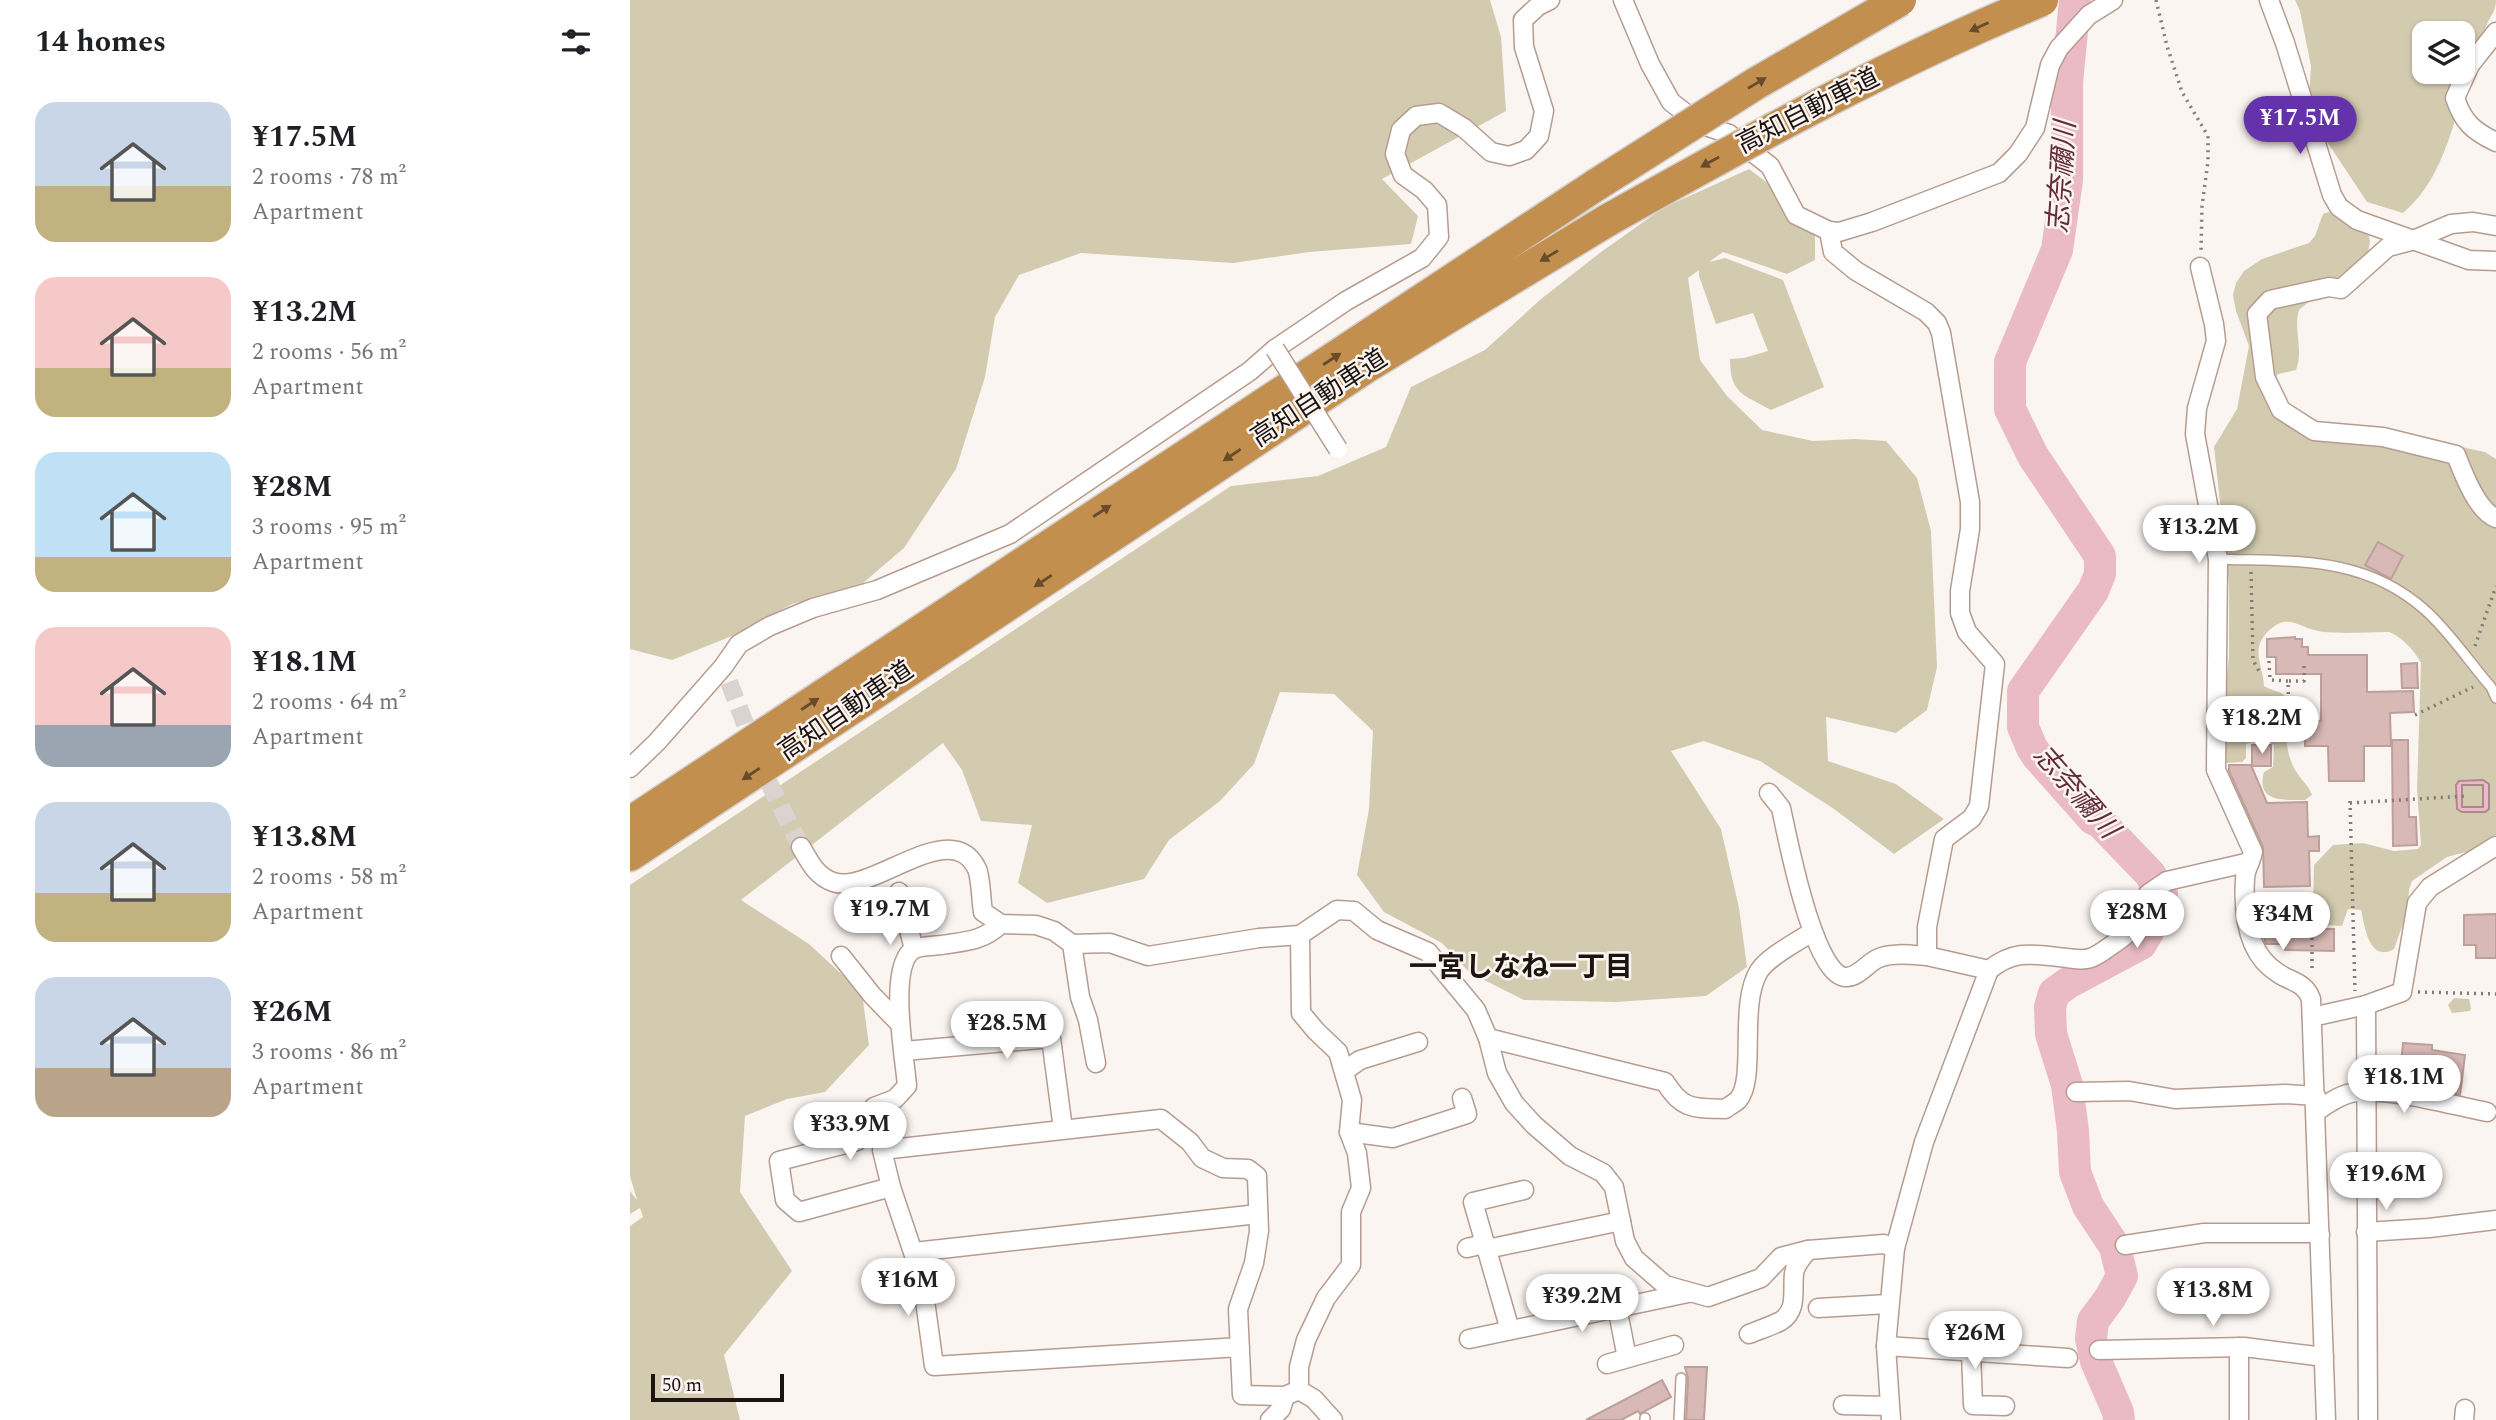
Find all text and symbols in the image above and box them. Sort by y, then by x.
text: 14 homes [35,19,166,65]
one-way arrow [1969,21,1989,33]
map controls [2412,21,2475,84]
button: layers [2412,21,2475,84]
icon: filters [557,23,595,61]
street label: 高知自動車道 [1729,58,1887,164]
one-way arrow [1748,77,1767,89]
pin: ¥17.5M [2243,96,2357,156]
text: ¥17.5M [2260,101,2340,136]
text: ¥17.5M [252,114,357,160]
water label: 志奈禰川 [2037,117,2088,234]
icon: home [91,130,175,214]
one-way arrow [1700,156,1720,168]
text: 2 rooms · 78 m² [252,160,406,195]
text: Apartment [252,195,364,230]
one-way arrow [1540,249,1559,262]
text: ¥13.2M [252,289,357,335]
icon: home [91,305,175,389]
text: 2 rooms · 56 m² [252,335,406,370]
street label: 高知自動車道 [1243,339,1395,457]
one-way arrow [1323,353,1342,366]
text: Apartment [252,370,364,405]
one-way arrow [1223,448,1241,462]
text: ¥28M [252,464,332,510]
icon: home [91,480,175,564]
one-way arrow [1092,505,1111,518]
pin: ¥13.2M [2142,505,2256,565]
text: 3 rooms · 95 m² [252,510,406,545]
text: ¥13.2M [2159,510,2239,545]
text: Apartment [252,545,364,580]
one-way arrow [1033,574,1052,587]
text: ¥18.1M [252,639,357,685]
street label: 高知自動車道 [770,651,922,771]
icon: home [91,655,175,739]
text: 2 rooms · 64 m² [252,685,406,720]
pin: ¥18.2M [2205,696,2319,756]
one-way arrow [800,698,819,711]
text: ¥18.2M [2222,701,2302,736]
text: Apartment [252,720,364,755]
water label: 志奈禰川 [2023,736,2131,851]
one-way arrow [741,768,761,781]
text: ¥13.8M [252,814,357,860]
icon: home [91,830,175,914]
text: 2 rooms · 58 m² [252,860,406,895]
pin: ¥19.7M [833,888,947,947]
pin: ¥28M [2096,890,2178,950]
text: ¥19.7M [850,892,930,927]
pin: ¥34M [2242,892,2324,952]
text: Apartment [252,895,364,930]
text: ¥28M [2106,895,2168,930]
text: ¥34M [2252,897,2314,932]
district label: 一宮しなね一丁目 [1409,946,1633,989]
text: ¥26M [252,989,332,1035]
pin: ¥28.5M [950,1002,1064,1061]
icon: home [91,1005,175,1089]
text: ¥28.5M [967,1006,1047,1041]
text: 3 rooms · 86 m² [252,1035,406,1070]
pin: ¥18.1M [2347,1056,2461,1115]
text: ¥18.1M [2364,1060,2444,1095]
text: Apartment [252,1070,364,1105]
pin: ¥33.9M [793,1102,907,1162]
text: ¥33.9M [810,1107,890,1142]
pin: ¥19.6M [2329,1152,2443,1212]
text: ¥19.6M [2346,1157,2426,1192]
pin: ¥16M [867,1258,949,1318]
text: ¥16M [877,1263,939,1298]
pin: ¥13.8M [2156,1268,2270,1328]
text: ¥13.8M [2173,1273,2253,1308]
pin: ¥39.2M [1525,1274,1639,1334]
text: ¥39.2M [1542,1279,1622,1314]
pin: ¥26M [1934,1312,2016,1371]
text: ¥26M [1944,1316,2006,1351]
scale bar [651,1371,784,1403]
text: 50 m [662,1371,702,1400]

